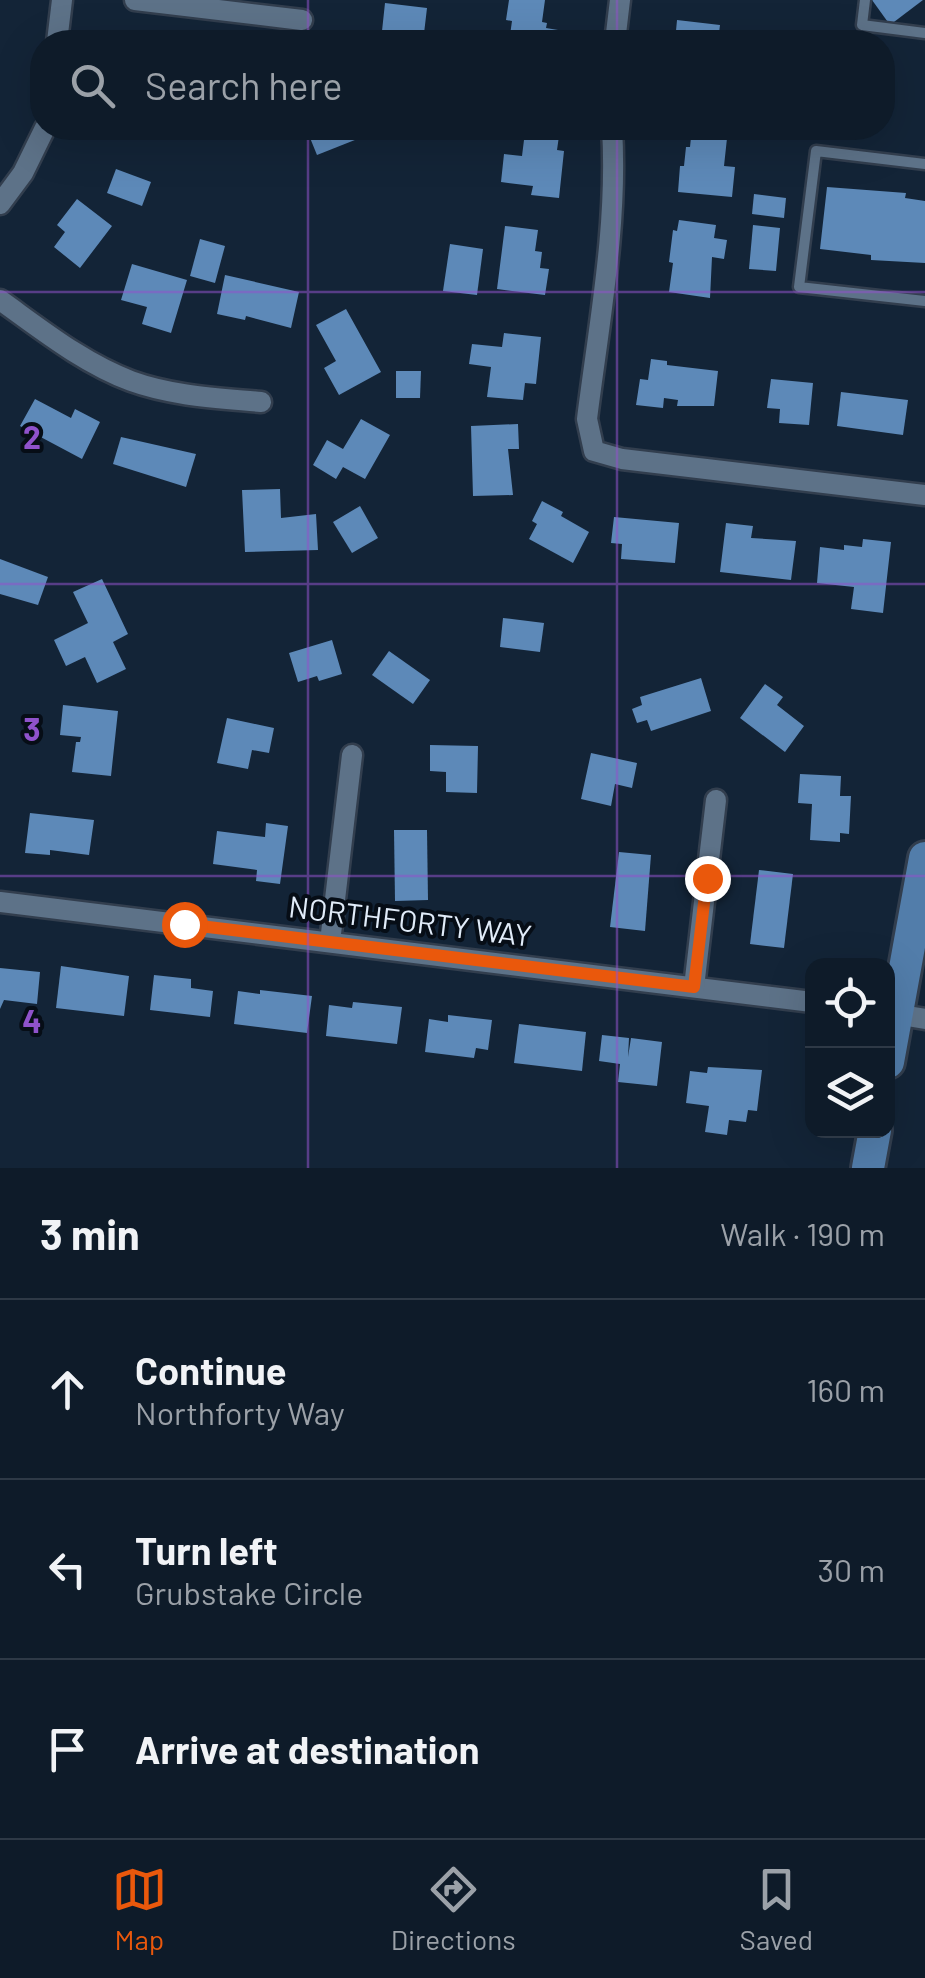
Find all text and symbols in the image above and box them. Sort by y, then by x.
search box [30,30,895,140]
icon: search [65,58,120,113]
text: Search here [145,62,343,108]
text: 2 [23,417,41,455]
text: 3 [23,709,41,747]
route end [685,856,731,902]
street label: NORTHFORTY WAY [287,887,534,953]
route start [162,902,208,948]
map controls [805,958,895,1138]
button: locate [805,958,895,1048]
text: 4 [22,1001,42,1039]
button: layers [805,1048,895,1138]
text: 3 min [40,1208,140,1258]
text: Walk · 190 m [720,1214,885,1252]
text: Continue [135,1347,286,1393]
icon: ahead [40,1362,95,1417]
text: 160 m [806,1370,885,1408]
text: Northforty Way [135,1393,345,1431]
text: Turn left [135,1527,278,1573]
icon: left [40,1542,95,1597]
text: 30 m [818,1550,885,1588]
text: Grubstake Circle [135,1573,363,1611]
icon: arrive [40,1722,95,1777]
text: Arrive at destination [135,1726,480,1772]
tab: Map [112,1862,167,1956]
tab: Directions [391,1862,516,1956]
tab: Saved [740,1862,813,1956]

